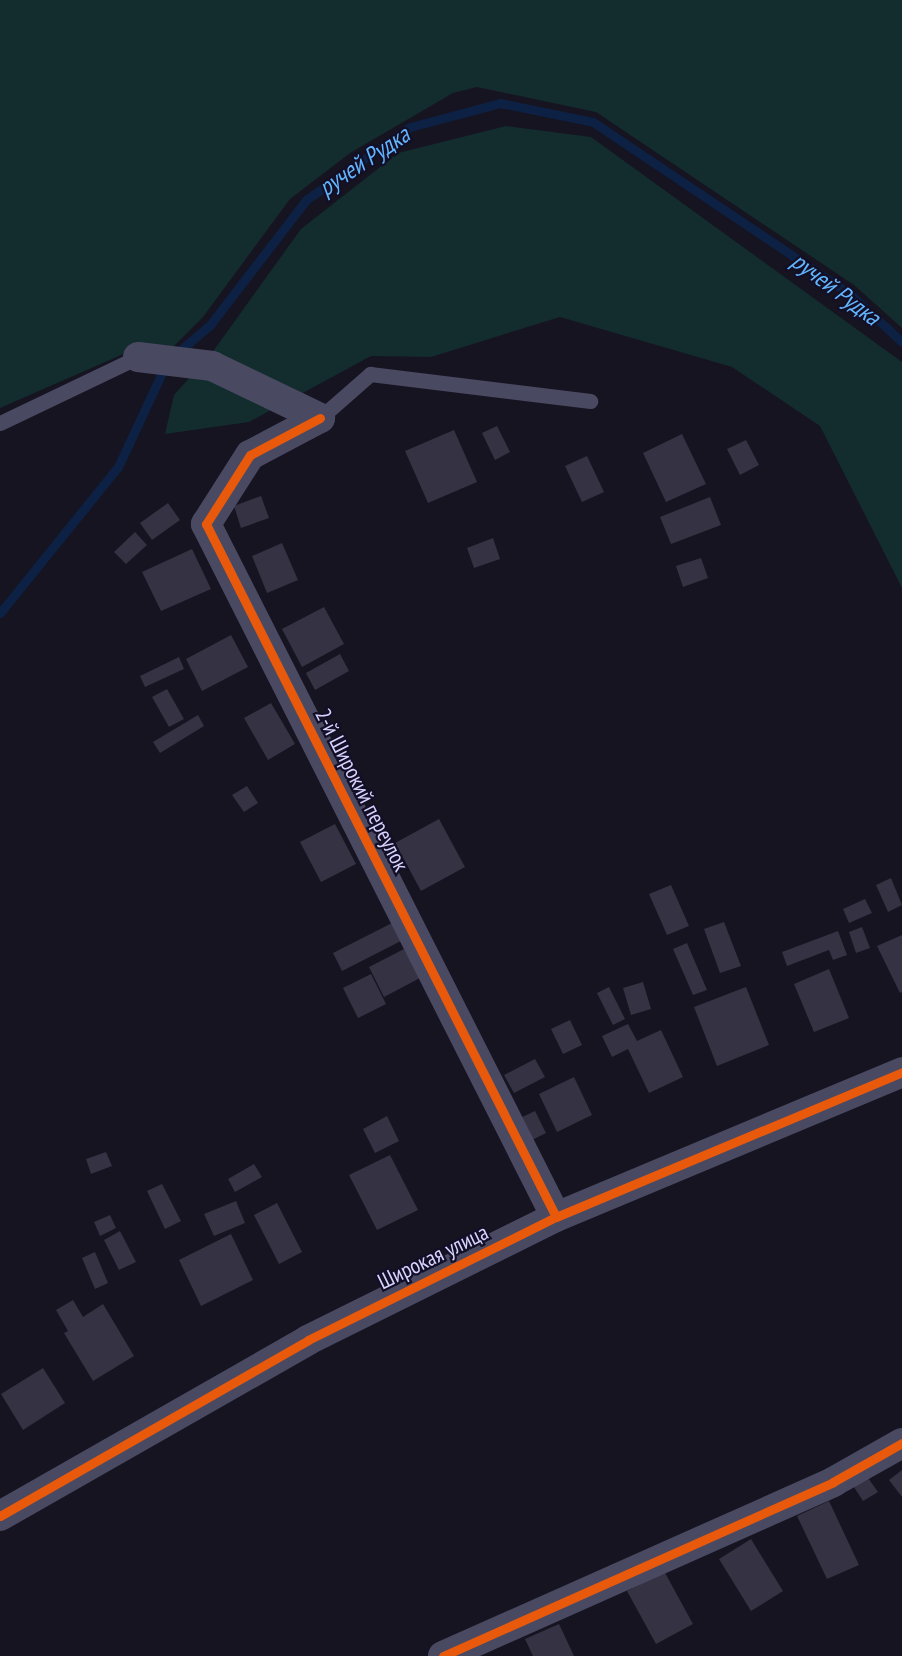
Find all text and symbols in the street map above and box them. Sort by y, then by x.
water label: ручей Рудка [313,120,415,202]
water label: ручей Рудка [786,246,886,332]
street label: 2-й Широкий переулок [310,704,414,876]
street label: Широкая улица [373,1219,493,1295]

